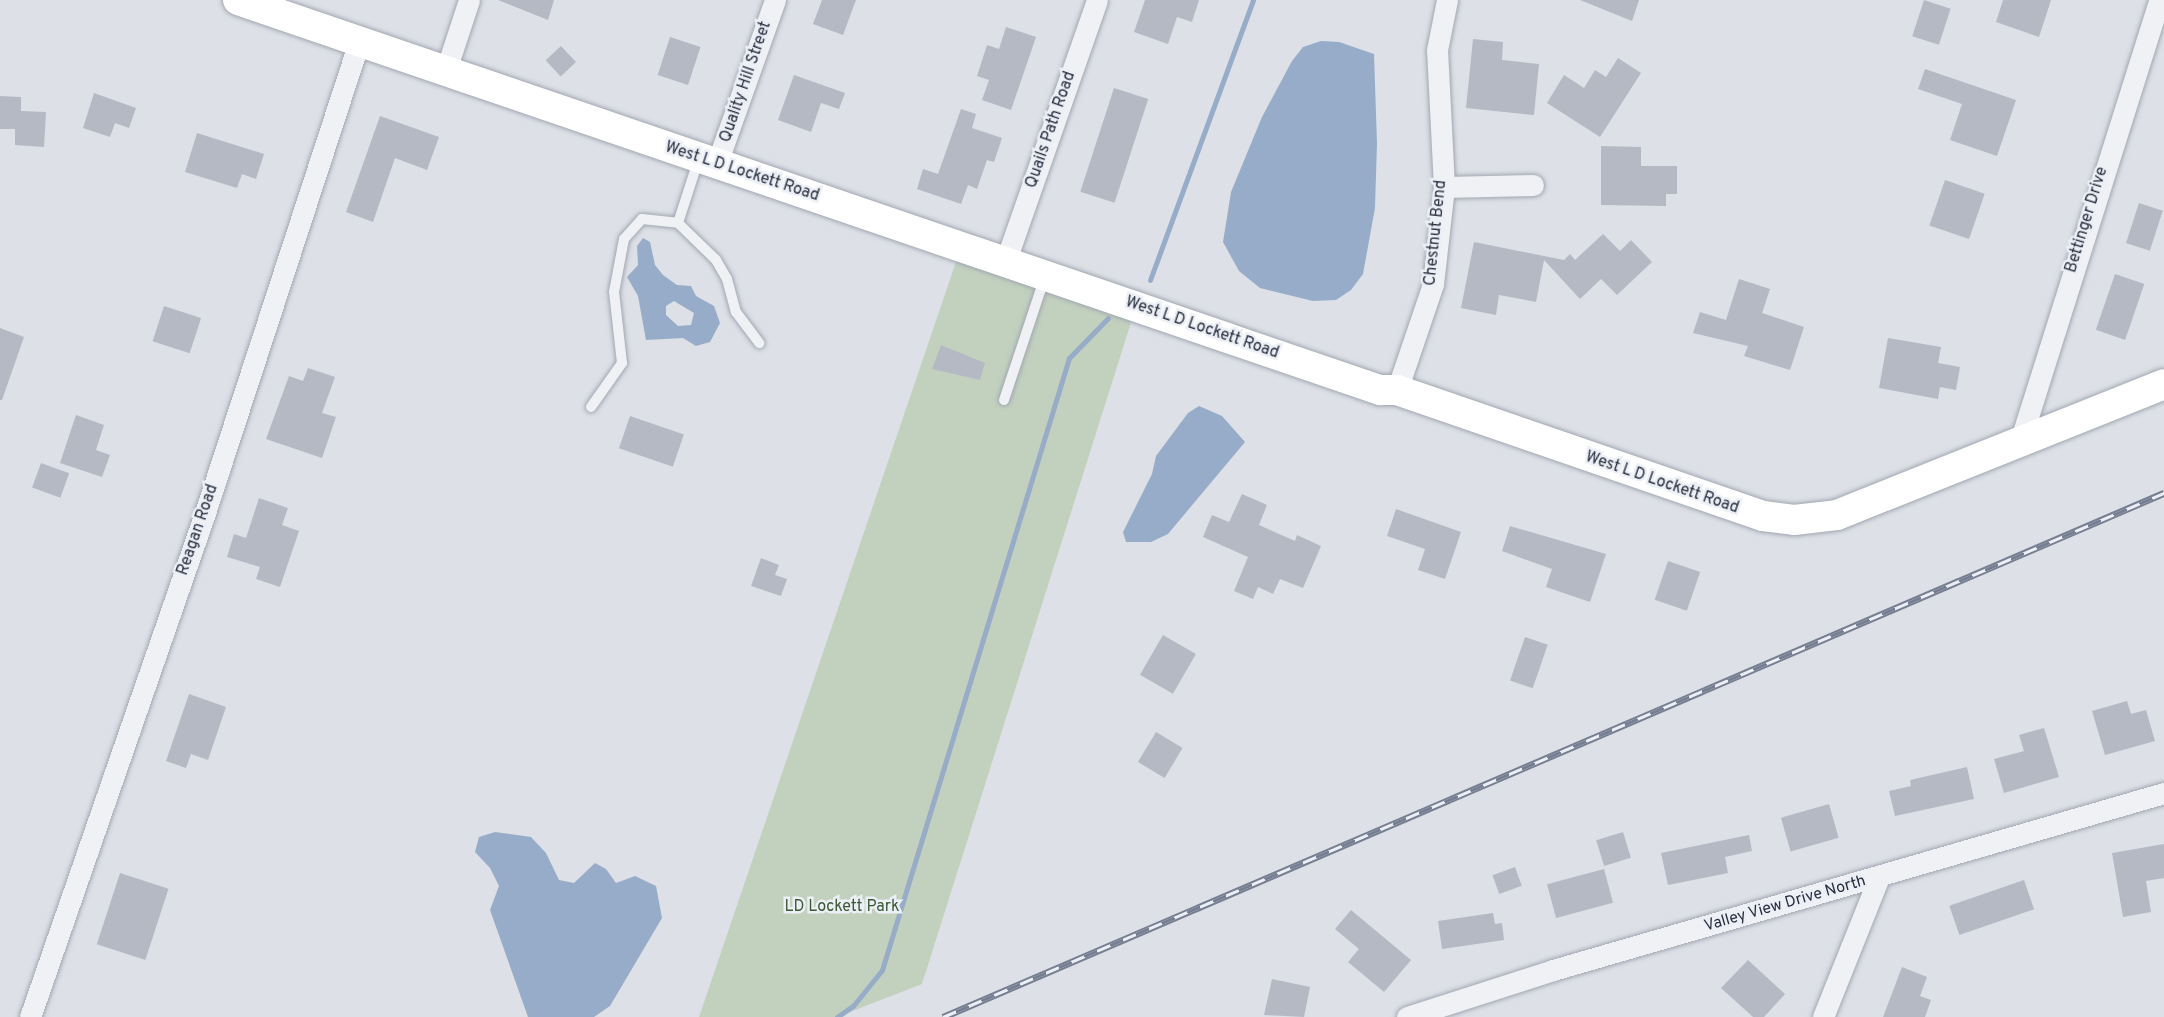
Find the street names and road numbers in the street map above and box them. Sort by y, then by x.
street label: Quality Hill Street [716,19,776,145]
street label: Quails Path Road [1022,69,1080,191]
street label: West L D Lockett Road [662,138,822,206]
street label: Bettinger Drive [2062,165,2112,275]
street label: Chestnut Bend [1421,179,1451,287]
street label: West L D Lockett Road [1123,293,1281,363]
street label: West L D Lockett Road [1583,448,1741,518]
street label: Reagan Road [173,482,223,578]
street label: Valley View Drive North [1702,872,1868,936]

